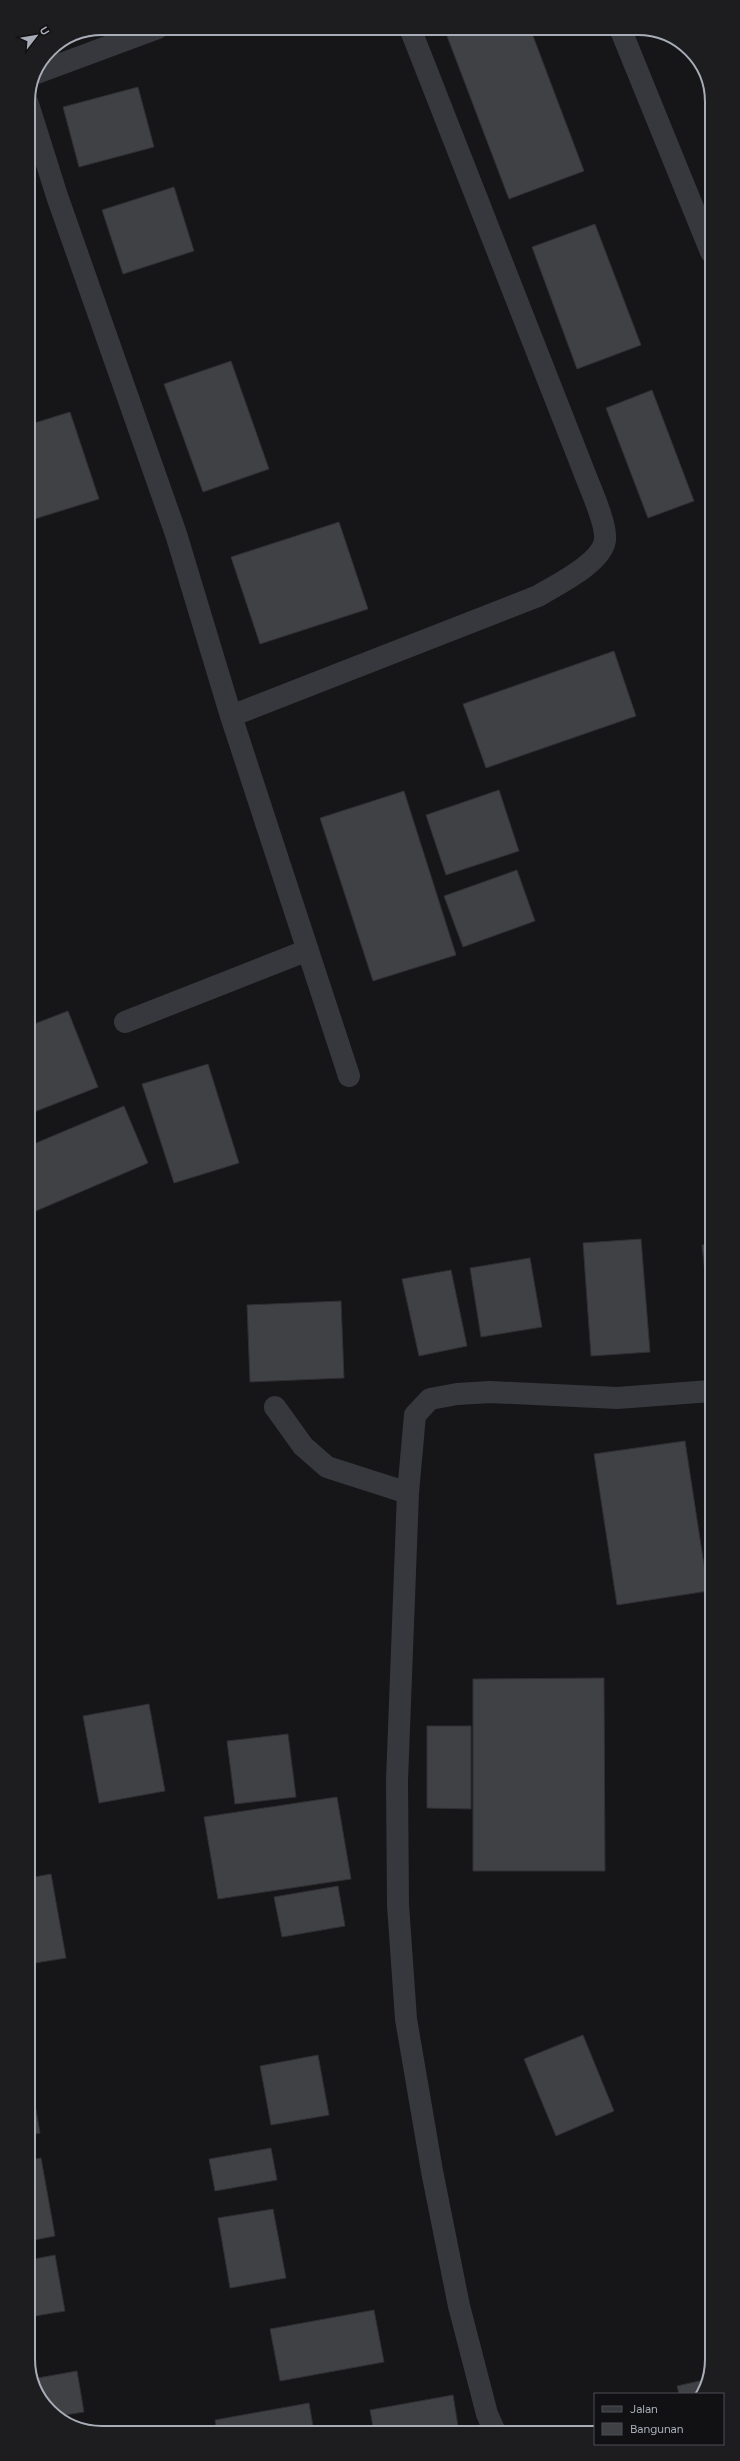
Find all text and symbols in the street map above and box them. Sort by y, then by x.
north arrow [16,16,56,56]
text: U [37,24,52,38]
legend [594,2393,724,2445]
text: Jalan [630,2402,658,2416]
text: Bangunan [630,2422,684,2436]

